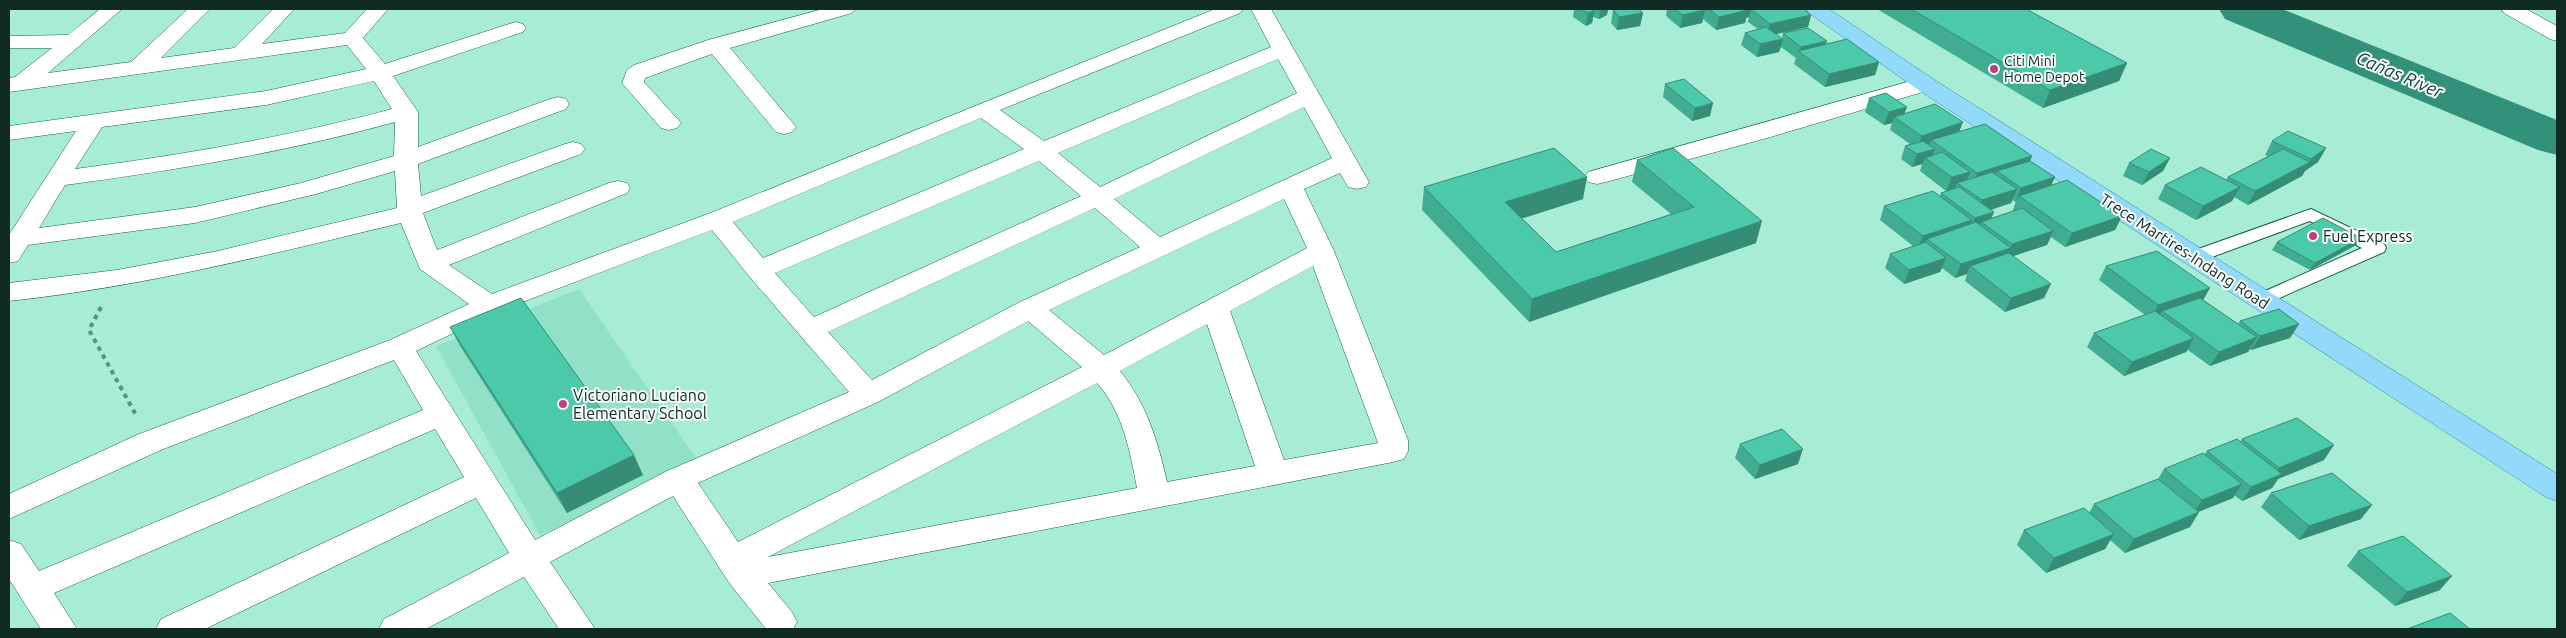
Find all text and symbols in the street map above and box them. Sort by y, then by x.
water label: Cañas River [2354,47,2447,102]
place label: Citi Mini Home Depot [2004,53,2085,85]
marker: Citi Mini Home Depot [1988,63,2000,75]
street label: Trece Martires-Indang Road [2097,190,2273,312]
place label: Fuel Express [2323,227,2412,245]
marker: Fuel Express [2307,230,2319,242]
place label: Victoriano Luciano Elementary School [573,386,707,422]
marker: Victoriano Luciano Elementary School [557,398,569,410]

